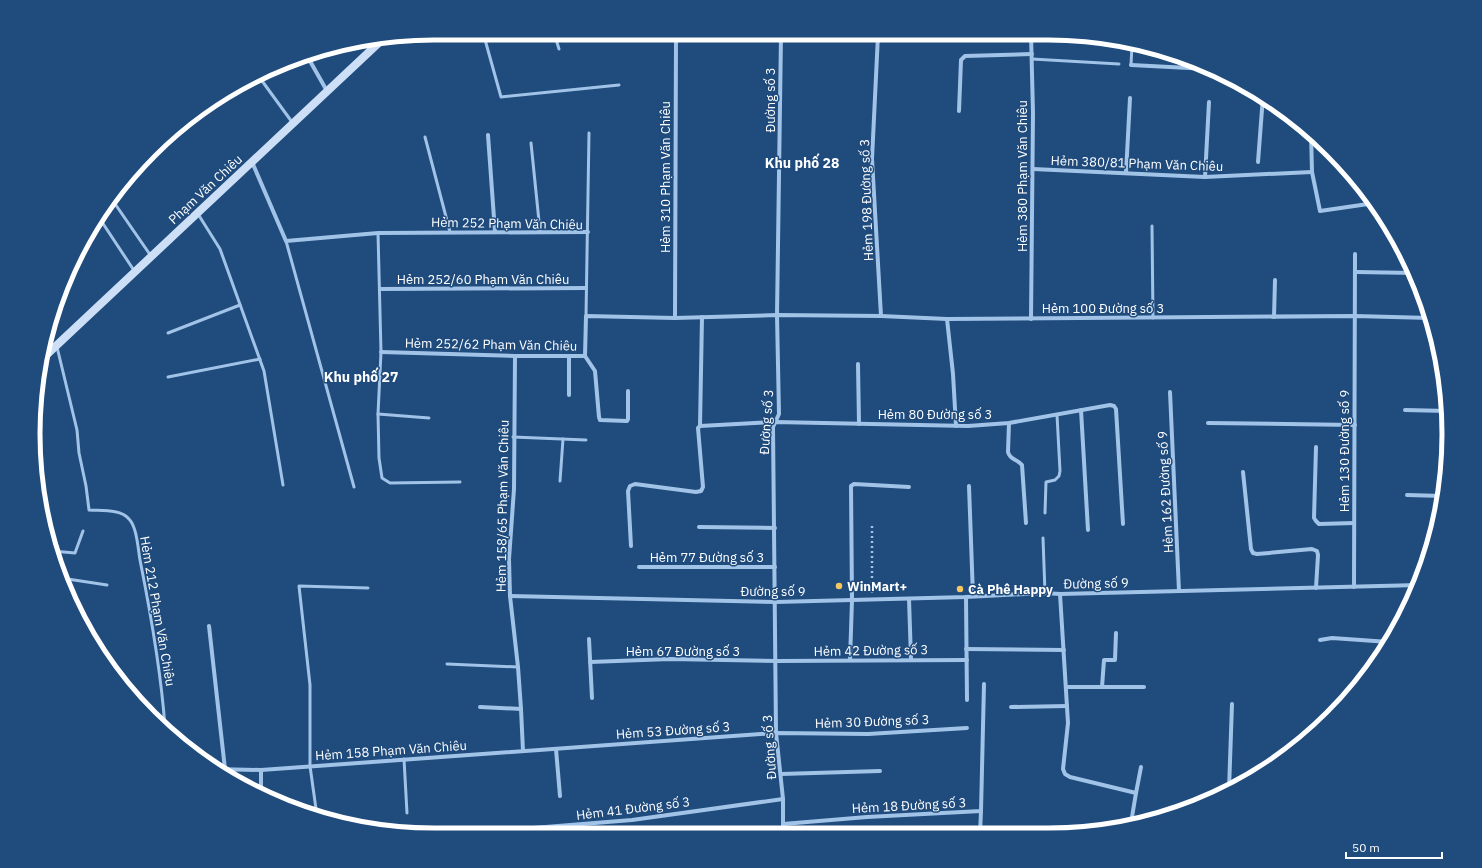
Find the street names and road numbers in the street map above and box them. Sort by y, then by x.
street label: Đường số 3 [762,67,779,133]
street label: Hẻm 380 Phạm Văn Chiêu [1014,100,1031,252]
street label: Hẻm 310 Phạm Văn Chiêu [657,101,674,253]
street label: Hẻm 198 Đường số 3 [856,139,877,261]
street label: Phạm Văn Chiêu [165,151,246,228]
street label: Hẻm 380/81 Phạm Văn Chiêu [1050,152,1224,175]
street label: Hẻm 252 Phạm Văn Chiêu [431,214,583,233]
street label: Hẻm 252/60 Phạm Văn Chiêu [397,271,569,288]
street label: Hẻm 100 Đường số 3 [1042,300,1164,317]
street label: Hẻm 252/62 Phạm Văn Chiêu [405,334,577,355]
street label: Đường số 3 [756,389,777,455]
street label: Hẻm 130 Đường số 9 [1336,390,1353,512]
street label: Hẻm 80 Đường số 3 [878,406,992,423]
street label: Hẻm 158/65 Phạm Văn Chiêu [492,420,513,592]
street label: Hẻm 162 Đường số 9 [1154,430,1177,554]
street label: Hẻm 212 Phạm Văn Chiêu [136,535,179,687]
street label: Hẻm 77 Đường số 3 [650,549,764,566]
street label: Đường số 9 [1063,574,1129,593]
street label: Đường số 9 [740,583,806,600]
street label: Hẻm 42 Đường số 3 [814,641,928,660]
street label: Hẻm 67 Đường số 3 [626,643,740,660]
street label: Hẻm 30 Đường số 3 [814,711,930,732]
street label: Đường số 3 [759,714,780,780]
street label: Hẻm 53 Đường số 3 [615,718,731,743]
street label: Hẻm 158 Phạm Văn Chiêu [315,737,467,764]
street label: Hẻm 41 Đường số 3 [575,793,691,824]
street label: Hẻm 18 Đường số 3 [851,794,967,817]

